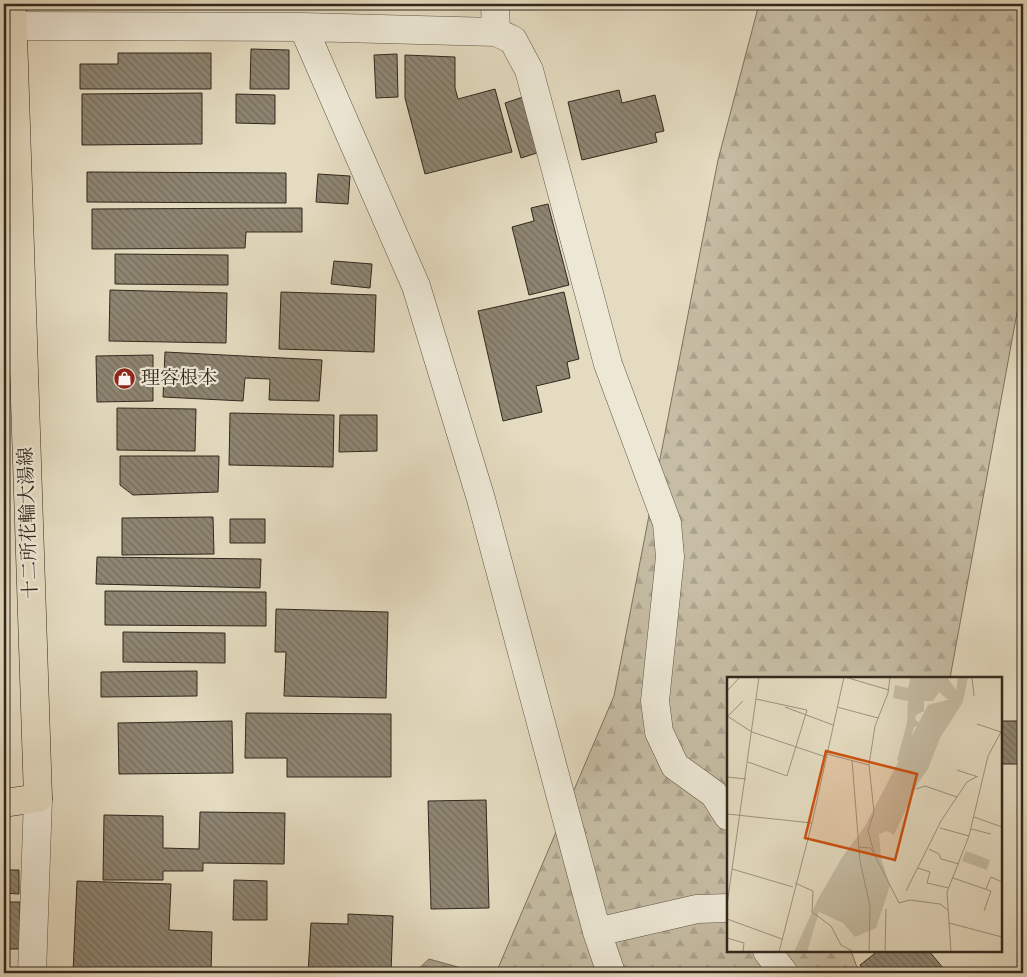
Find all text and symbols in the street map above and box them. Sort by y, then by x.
place label: 理容根本 [141,366,217,392]
shop icon: 理容根本 [113,367,137,391]
street label: 十二所花輪大湯線 [13,447,45,599]
inset map [727,677,1002,952]

